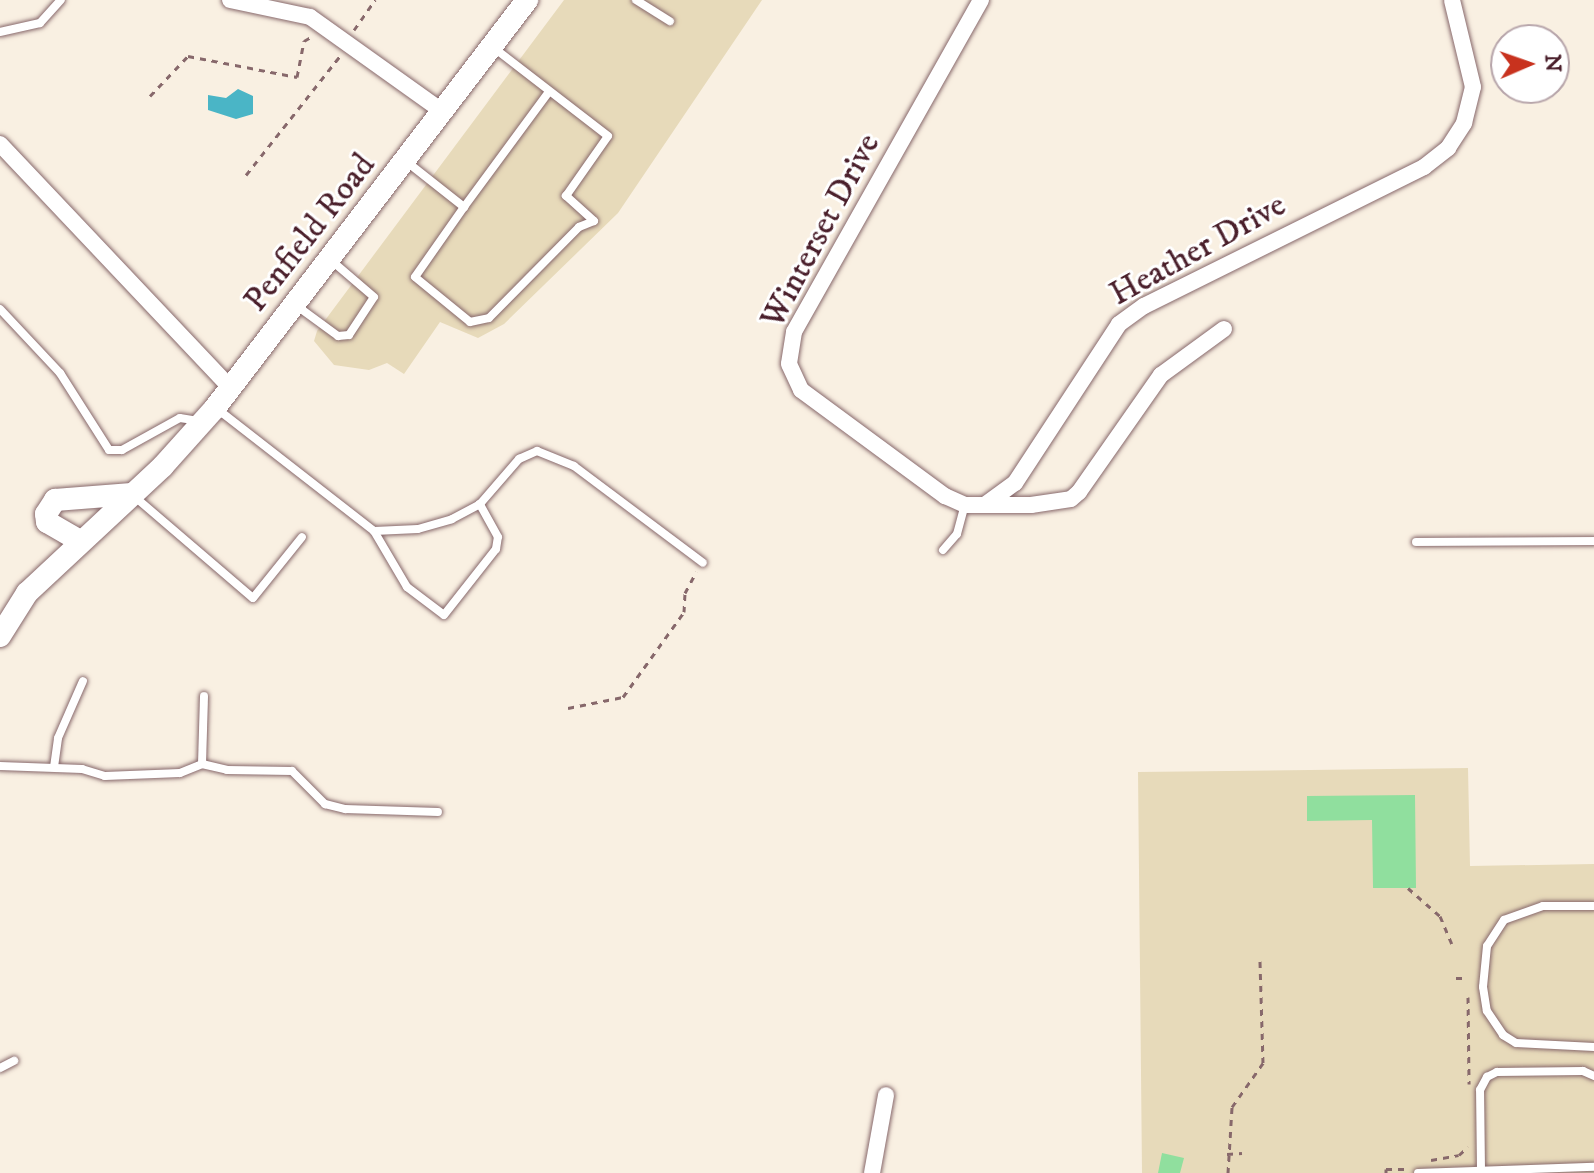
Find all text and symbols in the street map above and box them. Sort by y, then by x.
north arrow [1490,24,1570,104]
text: N [1539,54,1566,73]
street label: Winterset Drive [753,127,889,335]
street label: Penfield Road [236,146,384,320]
street label: Heather Drive [1103,185,1293,315]

